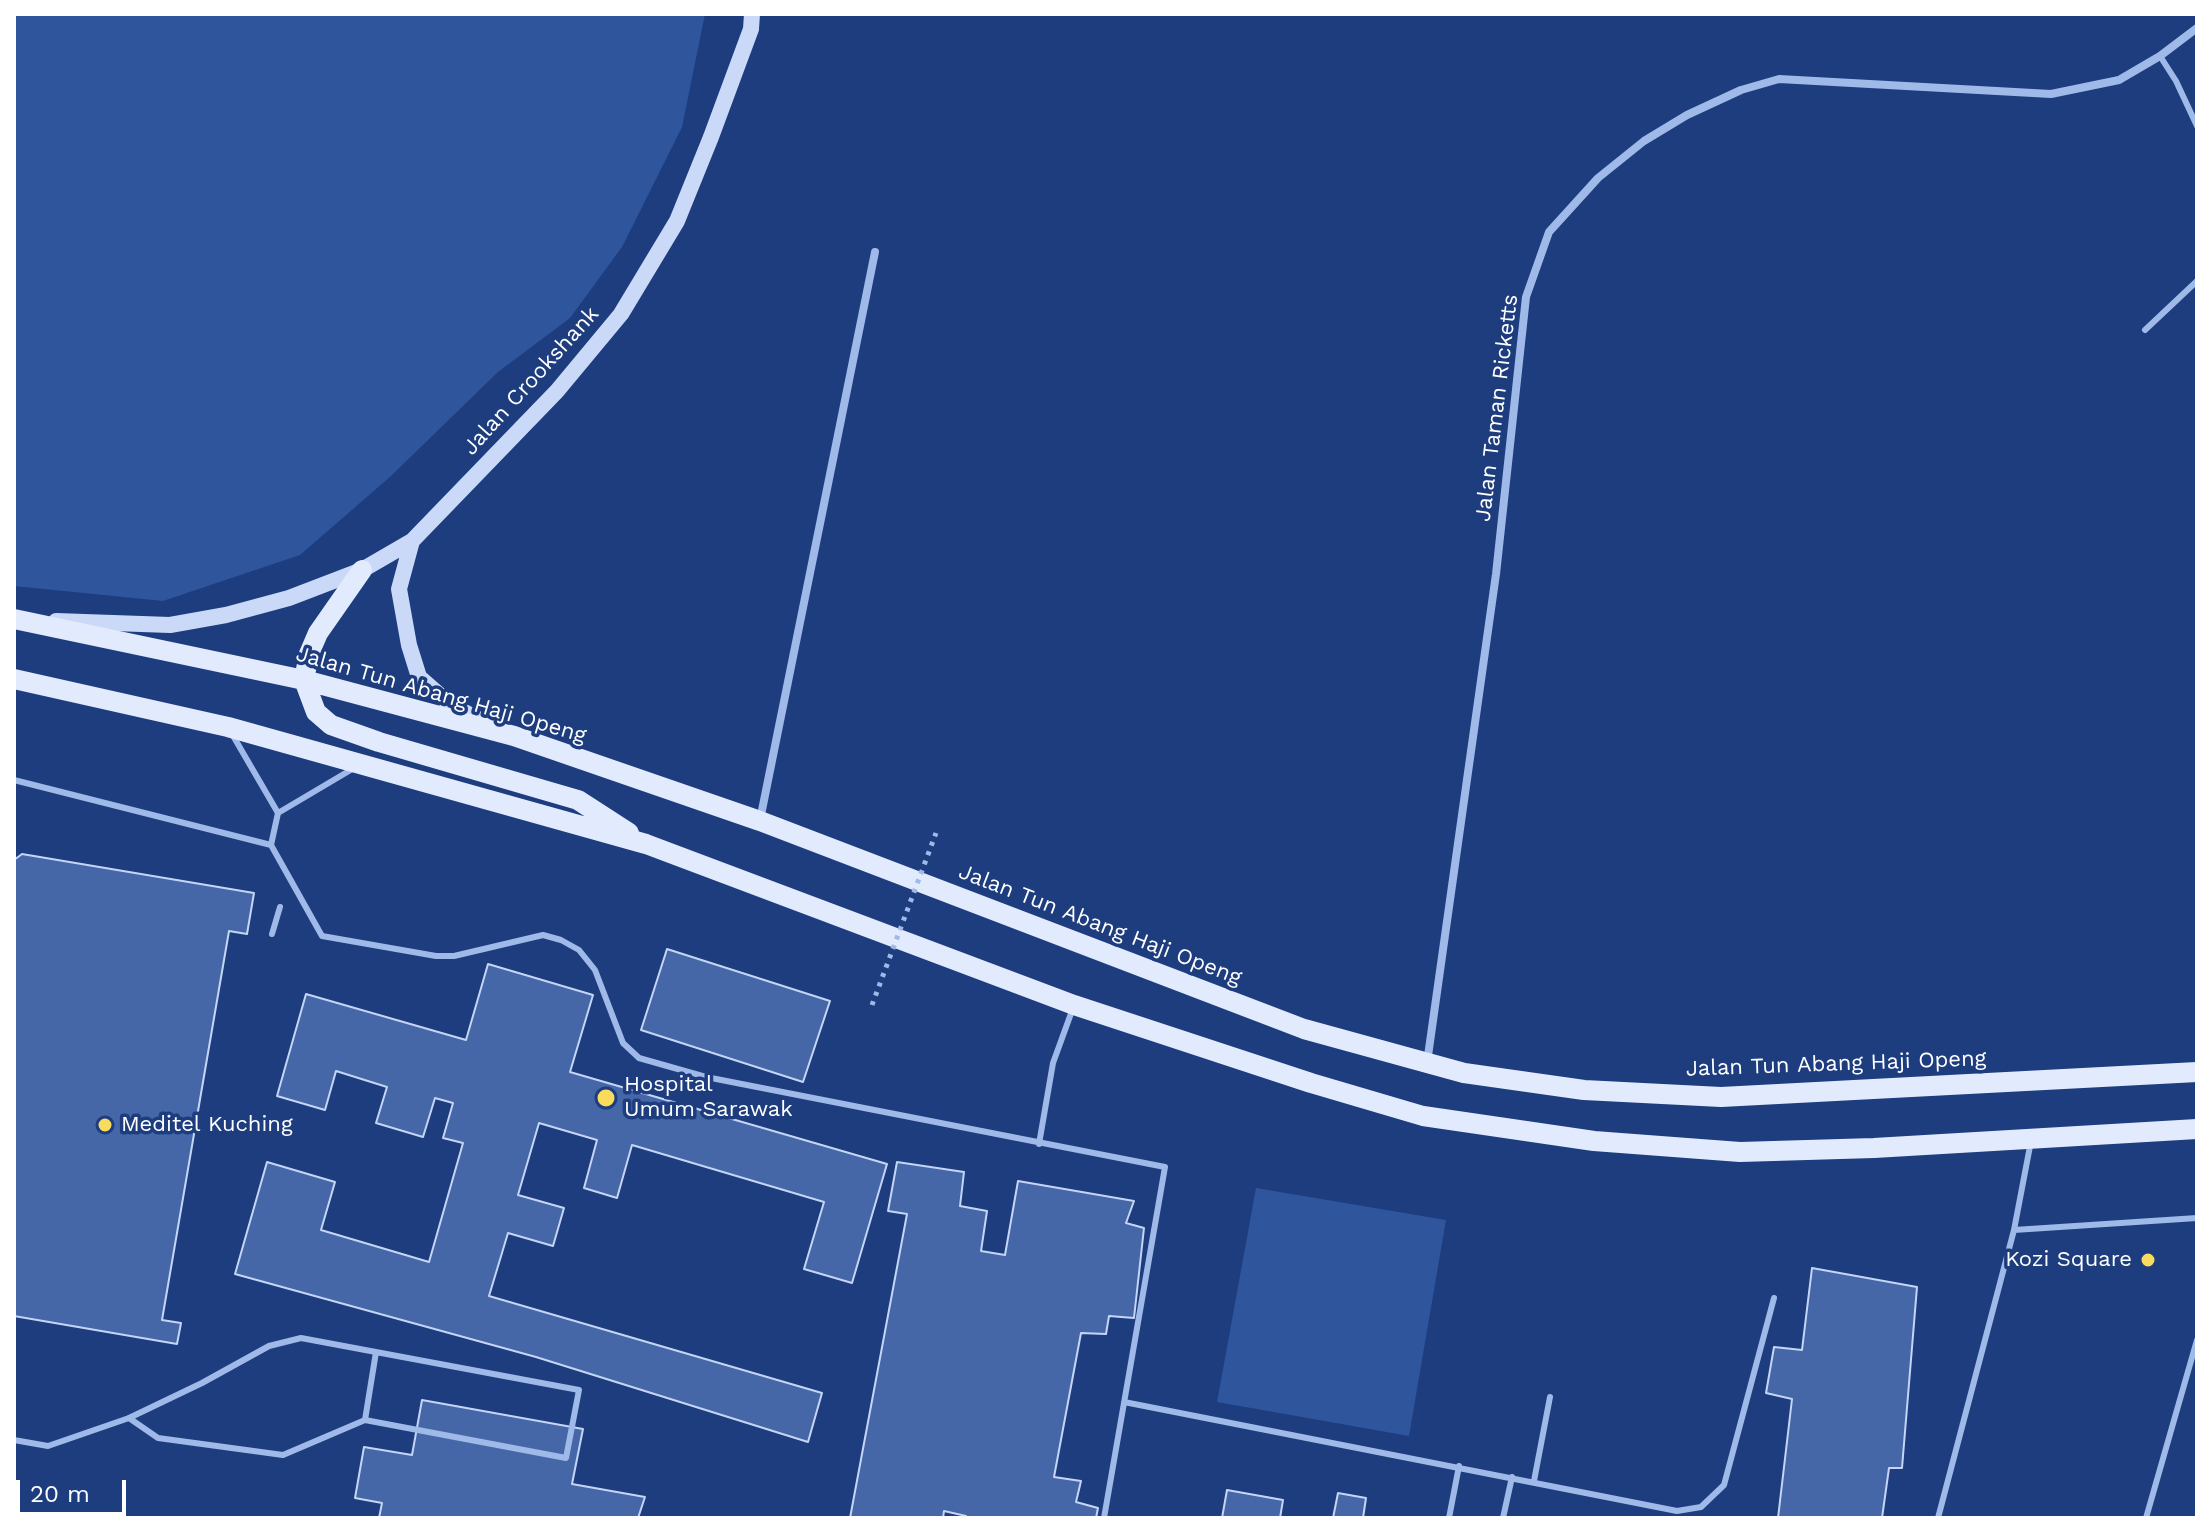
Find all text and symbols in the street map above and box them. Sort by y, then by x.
street label: Jalan Taman Ricketts [1470,293,1524,523]
street label: Jalan Crookshank [457,301,605,461]
street label: Jalan Tun Abang Haji Openg [293,641,589,749]
street label: Jalan Tun Abang Haji Openg [955,859,1245,991]
street label: Jalan Tun Abang Haji Openg [1685,1046,1987,1082]
place label: Hospital Umum Sarawak [624,1072,793,1124]
marker: Hospital Umum Sarawak [595,1087,617,1109]
place label: Meditel Kuching [121,1112,293,1138]
marker: Meditel Kuching [96,1116,114,1134]
place label: Kozi Square [2005,1247,2132,1273]
marker: Kozi Square [2139,1251,2157,1269]
scale bar [20,1464,130,1514]
text: 20 m [30,1480,90,1508]

